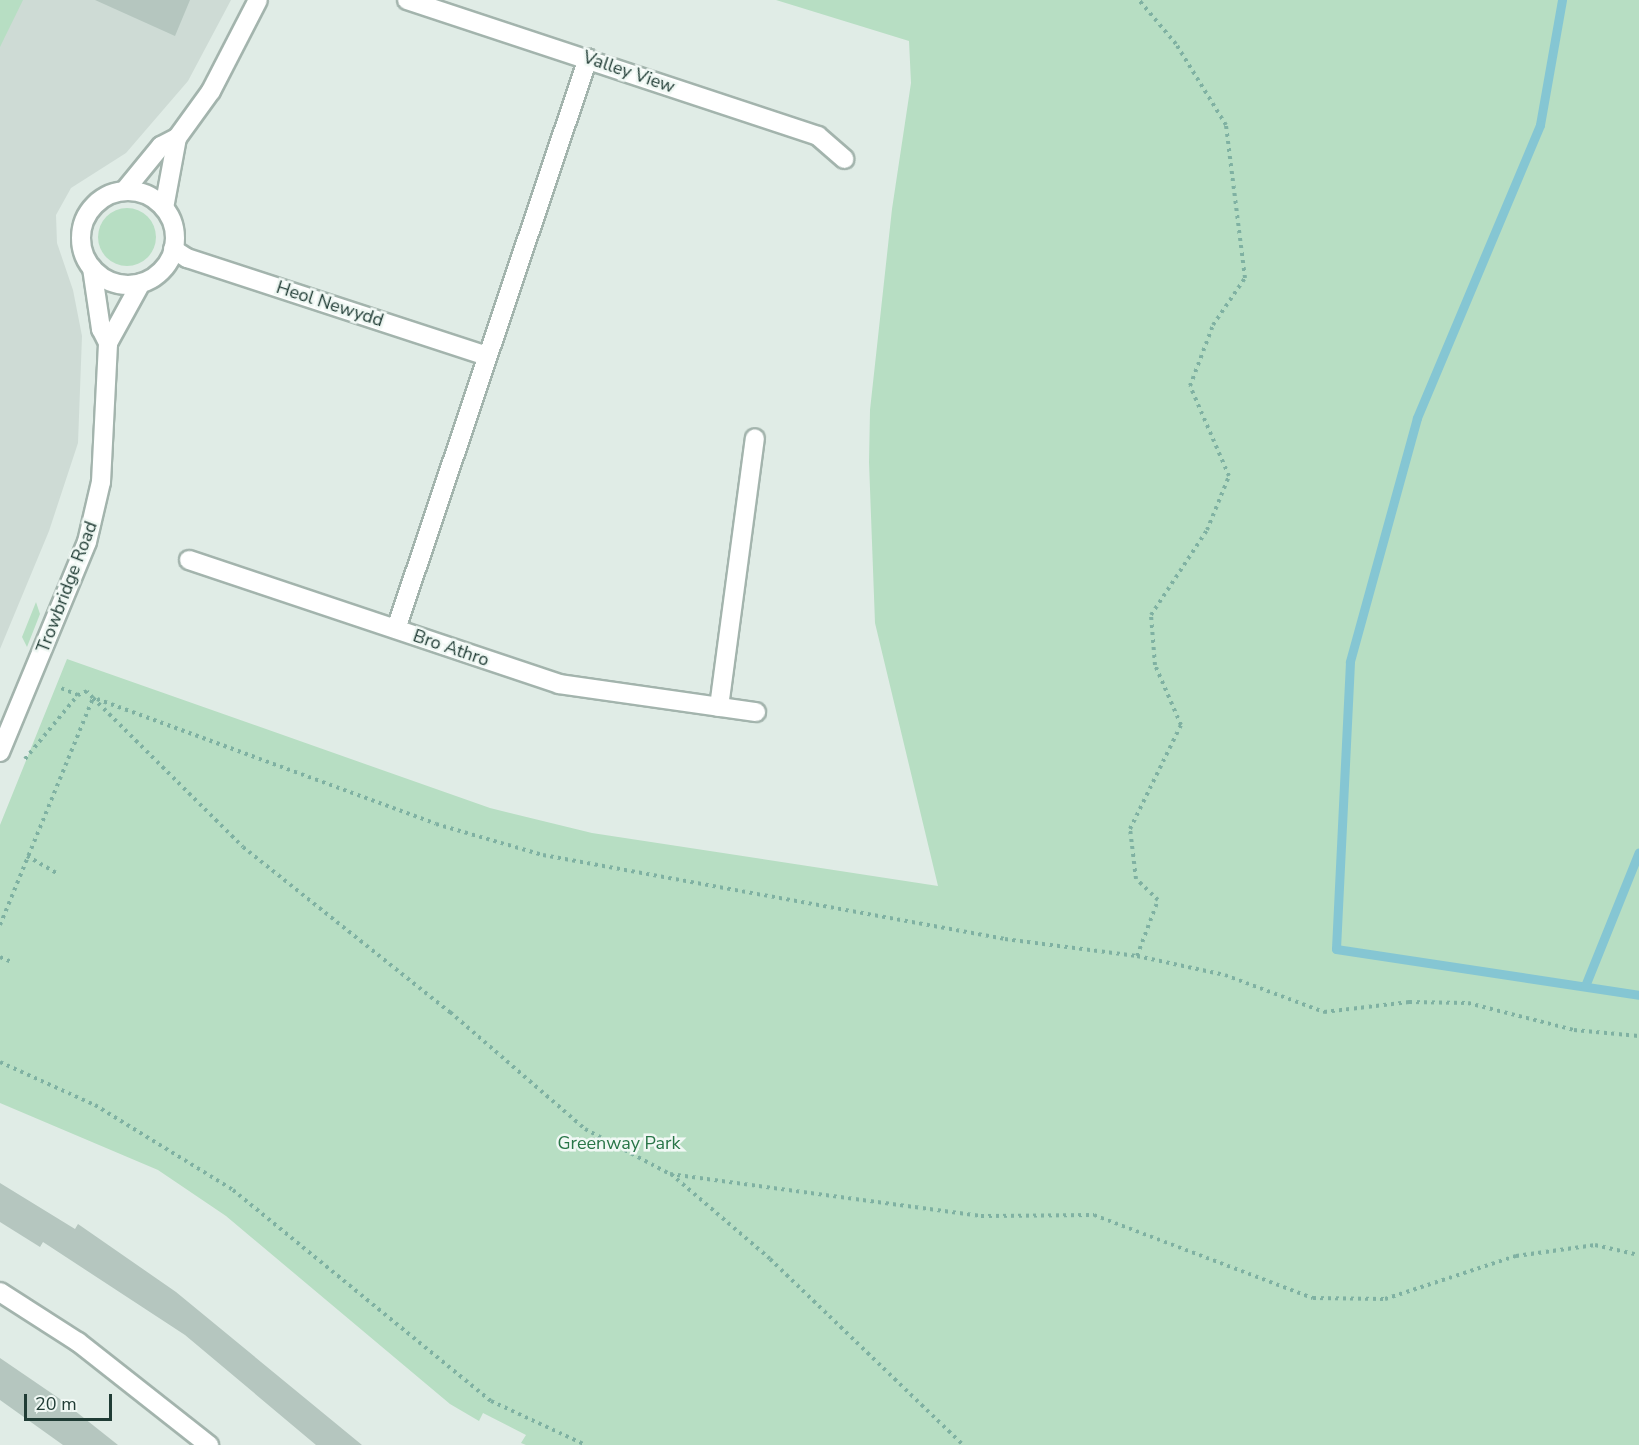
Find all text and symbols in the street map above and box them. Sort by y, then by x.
street label: Valley View [580,46,678,98]
street label: Heol Newydd [274,276,386,332]
street label: Trowbridge Road [32,518,102,656]
street label: Bro Athro [410,625,492,671]
park label: Greenway Park [558,1132,680,1154]
scale bar [27,1382,116,1420]
text: 20 m [35,1392,77,1416]

